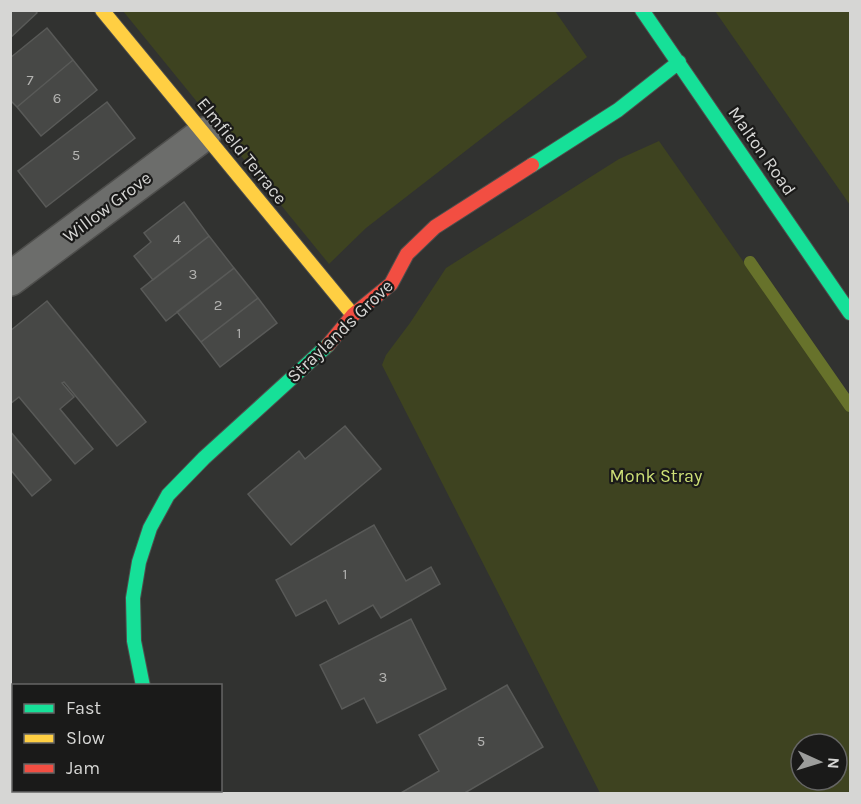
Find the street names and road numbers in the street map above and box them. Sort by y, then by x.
street label: Elmfield Terrace [192,93,292,209]
street label: Malton Road [723,102,801,200]
street label: Willow Grove [58,167,156,247]
street label: Straylands Grove [282,275,398,387]

